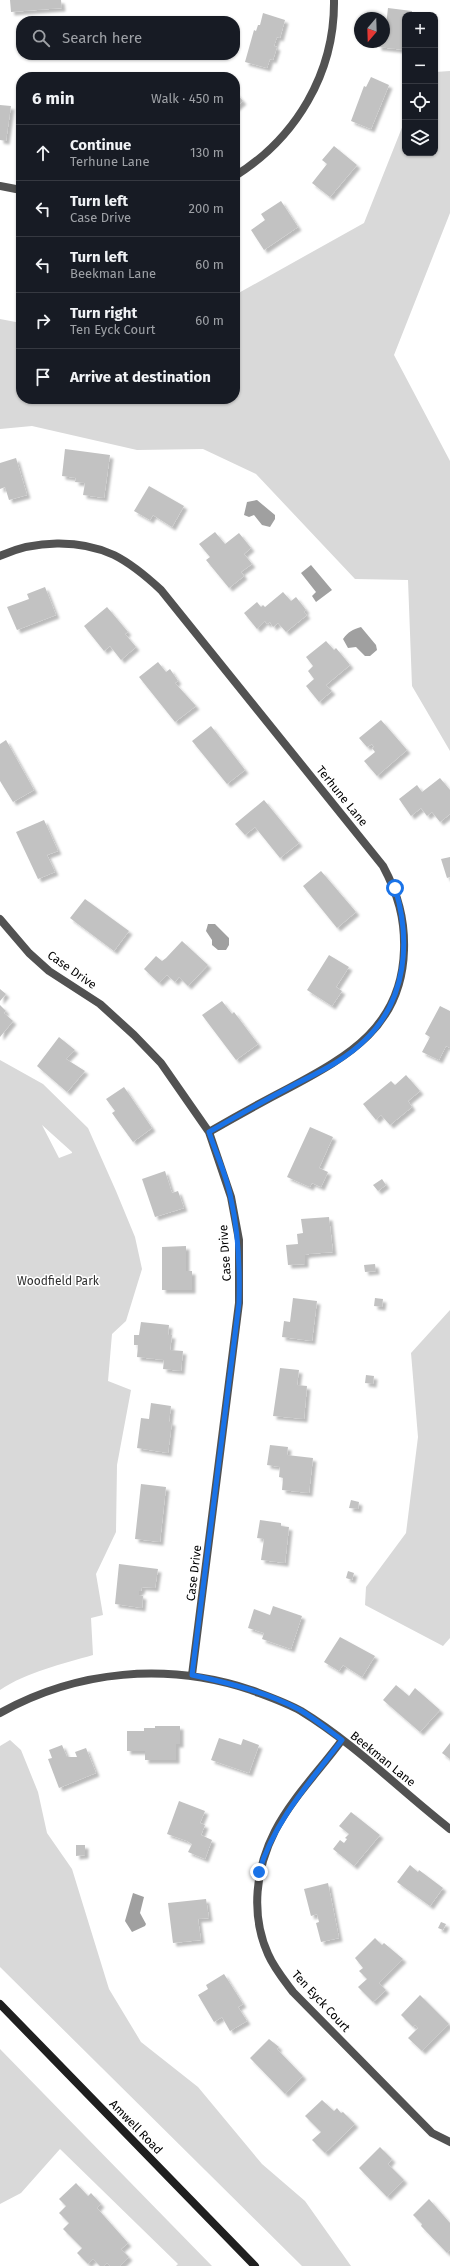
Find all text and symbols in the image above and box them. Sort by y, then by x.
north arrow [354,12,390,48]
map controls [402,12,438,156]
button: + [402,12,438,48]
search box [16,16,240,60]
icon: search [30,27,52,49]
text: Search here [62,29,142,47]
button: − [402,48,438,84]
button: locate [402,84,438,120]
text: 6 min [32,88,75,109]
text: Walk · 450 m [151,91,224,106]
button: layers [402,120,438,156]
text: Continue [70,136,131,154]
icon: ahead [32,142,54,164]
text: 130 m [190,145,224,160]
text: Terhune Lane [70,154,150,169]
text: Turn left [70,192,128,210]
icon: left [32,198,54,220]
text: 200 m [188,201,224,216]
text: Case Drive [70,210,131,225]
text: Turn left [70,248,128,266]
icon: left [32,254,54,276]
text: 60 m [195,257,224,272]
text: Beekman Lane [70,266,156,281]
text: Turn right [70,304,137,322]
icon: right [32,310,54,332]
text: 60 m [195,313,224,328]
text: Ten Eyck Court [70,322,155,337]
icon: arrive [32,366,54,388]
text: Arrive at destination [70,368,211,386]
street label: Terhune Lane [313,763,371,829]
route start [386,879,404,897]
street label: Case Drive [45,948,99,992]
street label: Case Drive [216,1224,234,1282]
park label: Woodfield Park [17,1274,100,1288]
street label: Case Drive [184,1544,204,1602]
street label: Beekman Lane [348,1729,418,1789]
route end [250,1863,268,1881]
street label: Ten Eyck Court [289,1967,353,2035]
street label: Amwell Road [107,2097,165,2157]

